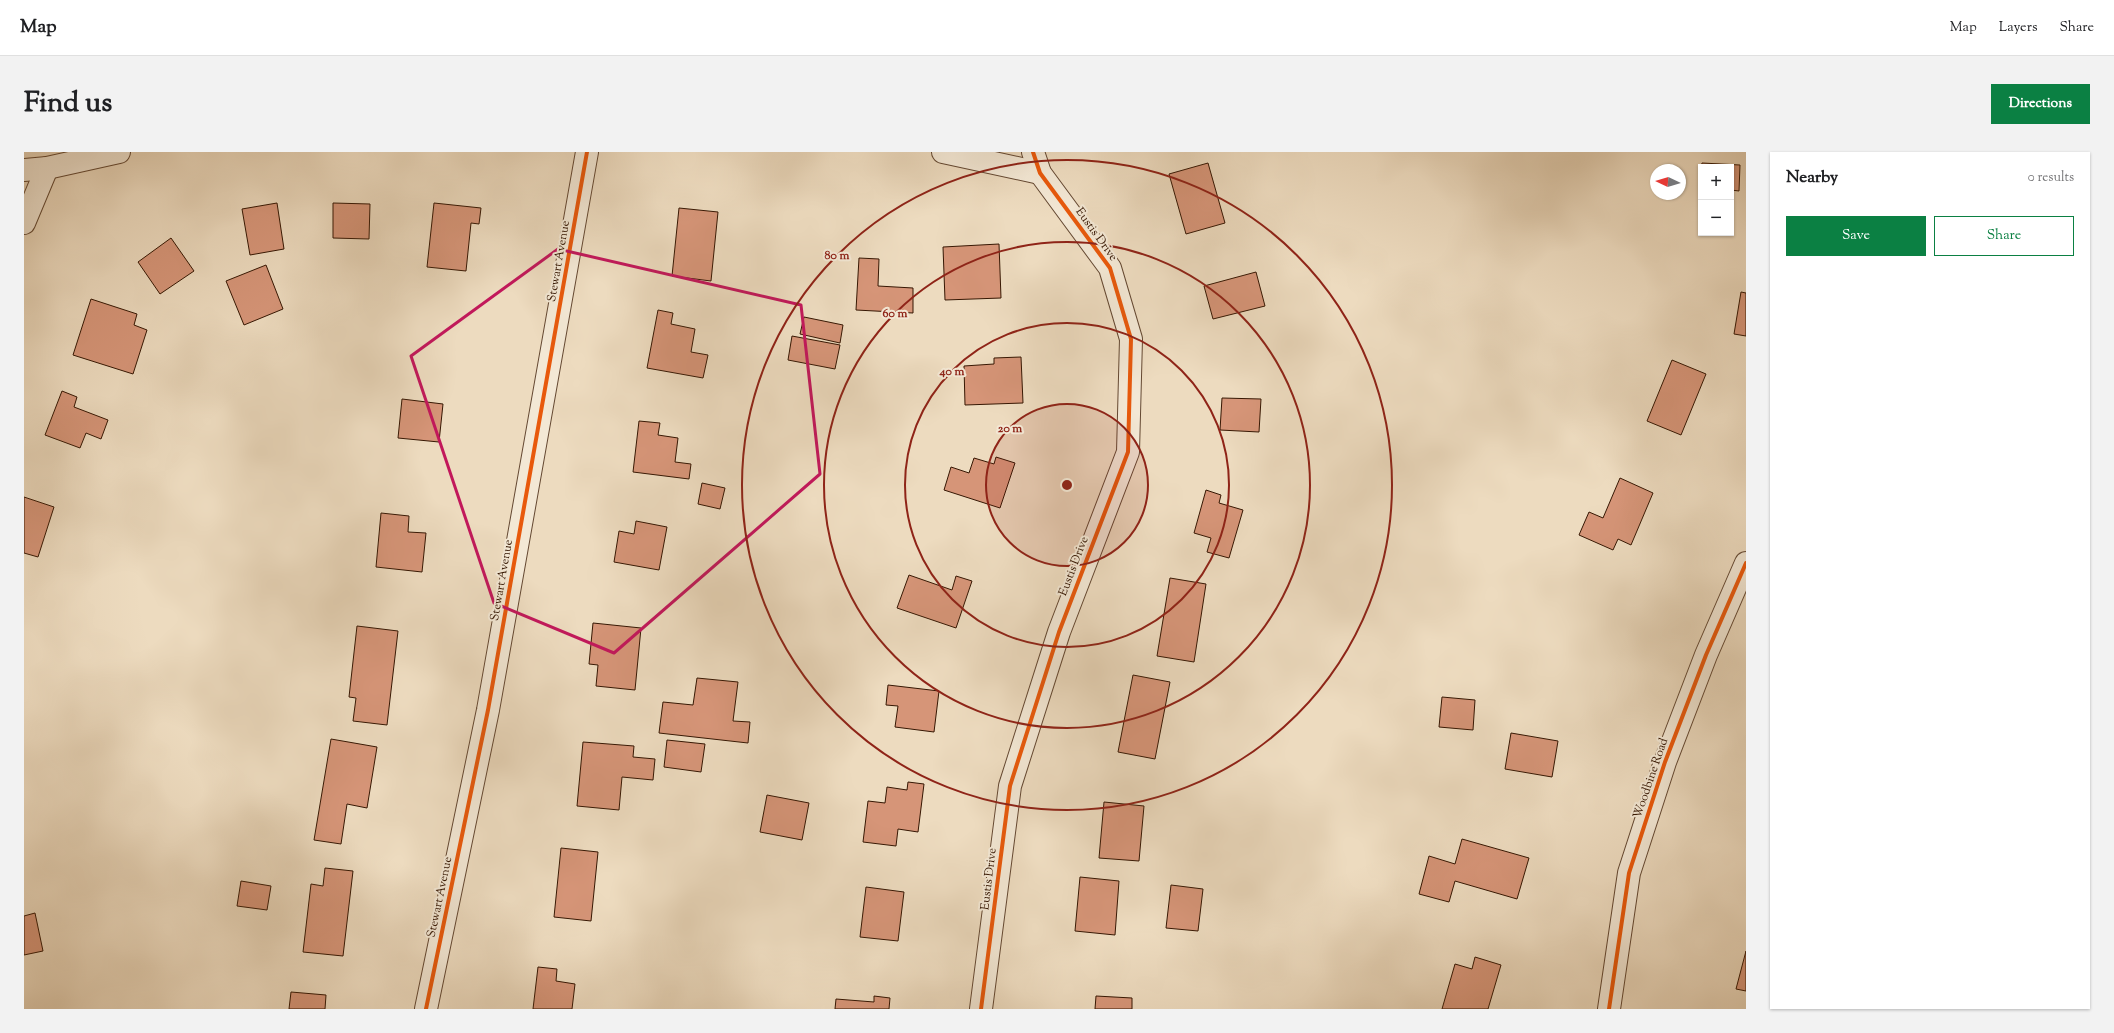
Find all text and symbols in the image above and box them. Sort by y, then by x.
text: Map [20,14,57,41]
text: Map [1950,18,1977,38]
text: Layers [1999,18,2037,38]
text: Share [2059,18,2094,38]
text: Find us [24,84,112,124]
button: Directions [1991,84,2090,124]
north arrow [1650,164,1686,200]
map controls [1698,164,1734,236]
button: + [1698,164,1734,200]
text: Nearby [1786,166,1838,190]
text: 0 results [2028,169,2074,187]
button: − [1698,200,1734,236]
street label: Eustis Drive [1071,204,1122,265]
button: Save [1786,216,1926,256]
button: Share [1934,216,2074,256]
street label: Stewart Avenue [543,219,575,303]
text: 80 m [825,247,849,265]
text: 60 m [883,305,907,323]
text: 40 m [939,363,964,381]
text: 20 m [998,420,1022,438]
centre of rings [1060,478,1074,492]
street label: Eustis Drive [1054,534,1094,599]
street label: Stewart Avenue [486,538,518,622]
street label: Woodbine Road [1629,735,1673,821]
street label: Eustis Drive [976,847,1002,911]
street label: Stewart Avenue [423,855,457,939]

